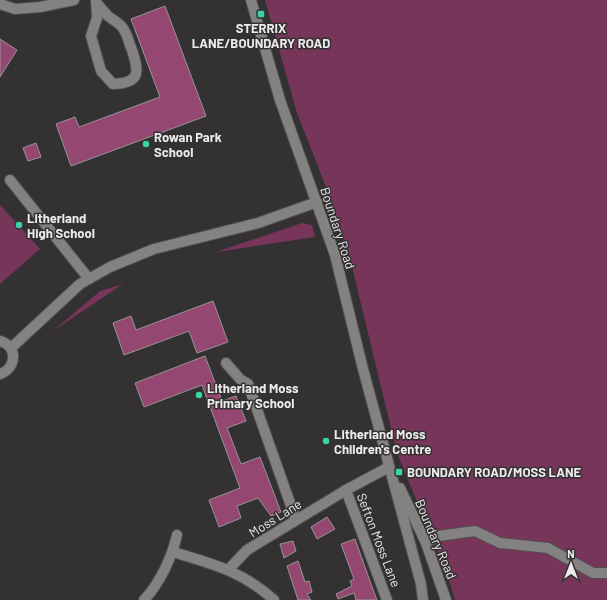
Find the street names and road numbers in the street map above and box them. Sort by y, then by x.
street label: Boundary Road [317,185,359,271]
street label: Sefton Moss Lane [354,491,404,589]
street label: Moss Lane [246,496,304,540]
street label: Boundary Road [412,497,460,581]

